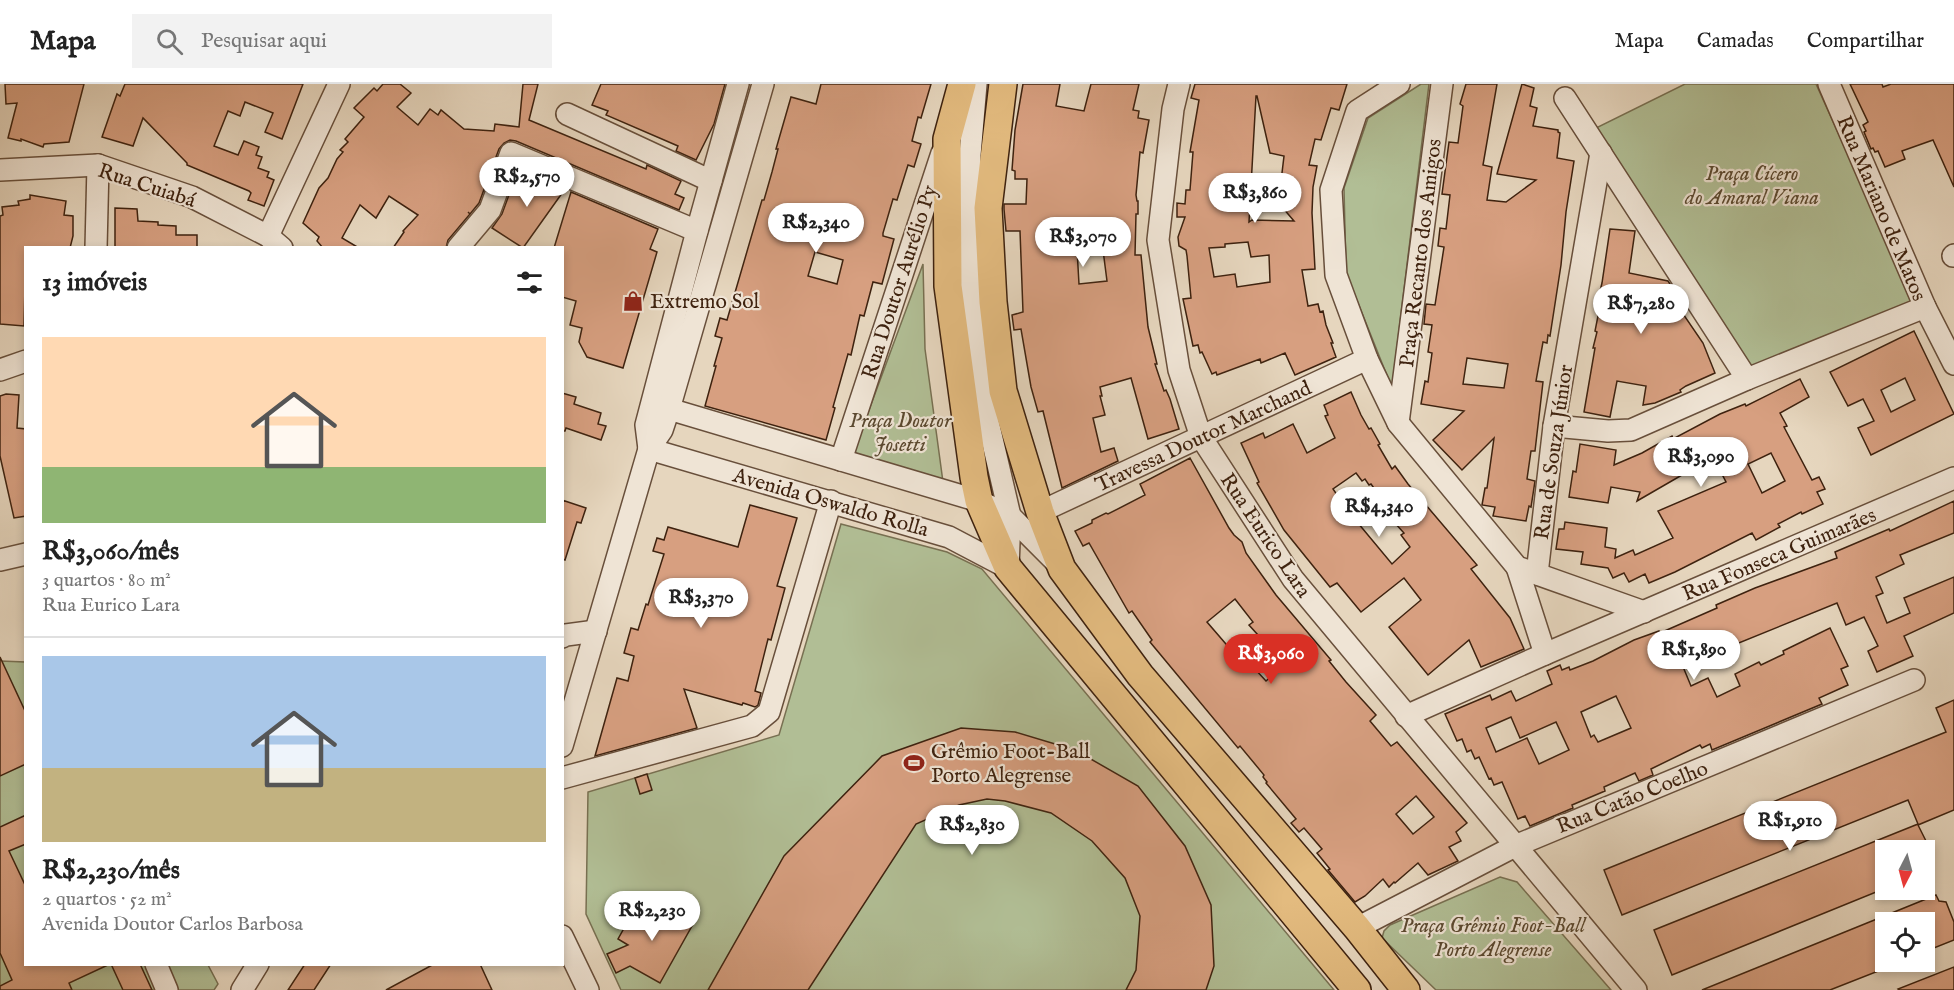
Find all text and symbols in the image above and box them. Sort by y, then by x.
search box [132,14,552,68]
text: Mapa [30,24,96,59]
icon: search [153,25,186,58]
text: Pesquisar aqui [201,27,327,55]
text: Mapa [1614,28,1664,55]
text: Camadas [1697,28,1774,55]
text: Compartilhar [1807,28,1924,55]
street label: Rua Mariano de Matos [1829,112,1932,305]
street label: Praça Recanto dos Amigos [1394,137,1449,369]
pin: R$2,570 [472,157,582,208]
street label: Rua Cuiabá [94,158,200,215]
park label: Praça Cícero do Amaral Viana [1684,161,1819,212]
text: R$2,570 [493,164,561,189]
pin: R$3,860 [1200,173,1310,224]
text: R$3,860 [1222,180,1288,205]
street label: Rua Doutor Aurélio Py [856,181,945,383]
pin: R$2,340 [761,203,871,254]
text: R$2,340 [782,210,850,235]
pin: R$3,070 [1028,217,1138,268]
text: R$3,070 [1049,224,1117,249]
text: 13 imóveis [42,266,147,299]
icon: filters [513,266,546,299]
pin: R$7,280 [1586,284,1696,335]
shop icon: Extremo Sol [621,289,645,313]
place label: Extremo Sol [650,289,759,316]
text: R$7,280 [1607,291,1675,316]
street label: Rua de Souza Júnior [1529,363,1580,542]
street label: Travessa Doutor Marchand [1091,375,1317,499]
icon: home [240,376,348,484]
park label: Praça Doutor Josetti [849,408,952,459]
pin: R$3,090 [1646,437,1756,488]
text: R$3,090 [1667,444,1735,469]
street label: Avenida Oswaldo Rolla [729,462,932,545]
street label: Rua Eurico Lara [1213,468,1317,604]
pin: R$4,340 [1324,487,1434,538]
text: R$4,340 [1345,494,1413,519]
street label: Rua Fonseca Guimarães [1679,502,1881,608]
text: R$3,060/mês [42,535,179,568]
text: 3 quartos · 80 m² [42,568,171,593]
pin: R$3,370 [646,578,756,629]
text: R$3,370 [668,585,734,610]
text: Rua Eurico Lara [42,593,180,618]
pin: R$1,890 [1639,630,1749,681]
pin: R$3,060 [1216,634,1326,685]
text: R$1,890 [1661,637,1727,662]
text: R$3,060 [1237,641,1305,666]
icon: home [240,695,348,803]
place label: Grêmio Foot-Ball Porto Alegrense [931,739,1090,790]
sports icon: Grêmio Foot-Ball Porto Alegrense [902,751,926,775]
street label: Rua Catão Coelho [1553,756,1712,841]
pin: R$1,910 [1735,801,1845,852]
pin: R$2,830 [917,805,1027,856]
text: R$1,910 [1758,808,1822,833]
text: R$2,830 [939,812,1005,837]
north arrow [1875,840,1935,900]
map controls [1875,840,1935,972]
text: R$2,230/mês [42,854,180,887]
text: 2 quartos · 52 m² [42,887,172,912]
pin: R$2,230 [597,891,707,942]
text: R$2,230 [618,898,686,923]
text: Avenida Doutor Carlos Barbosa [42,912,303,937]
button: locate [1875,912,1935,972]
park label: Praça Grêmio Foot-Ball Porto Alegrense [1401,913,1587,964]

